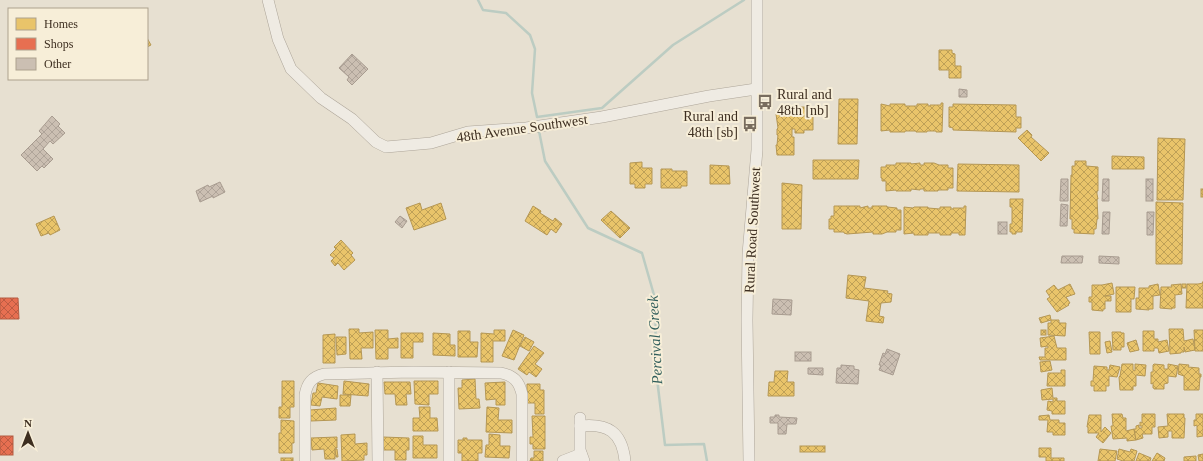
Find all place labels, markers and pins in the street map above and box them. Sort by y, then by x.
place label: Rural and 48th [nb] [777,87,832,118]
bus stop icon: Rural and 48th [nb] [756,93,774,111]
place label: Rural and 48th [sb] [683,109,738,140]
bus stop icon: Rural and 48th [sb] [741,115,759,133]

